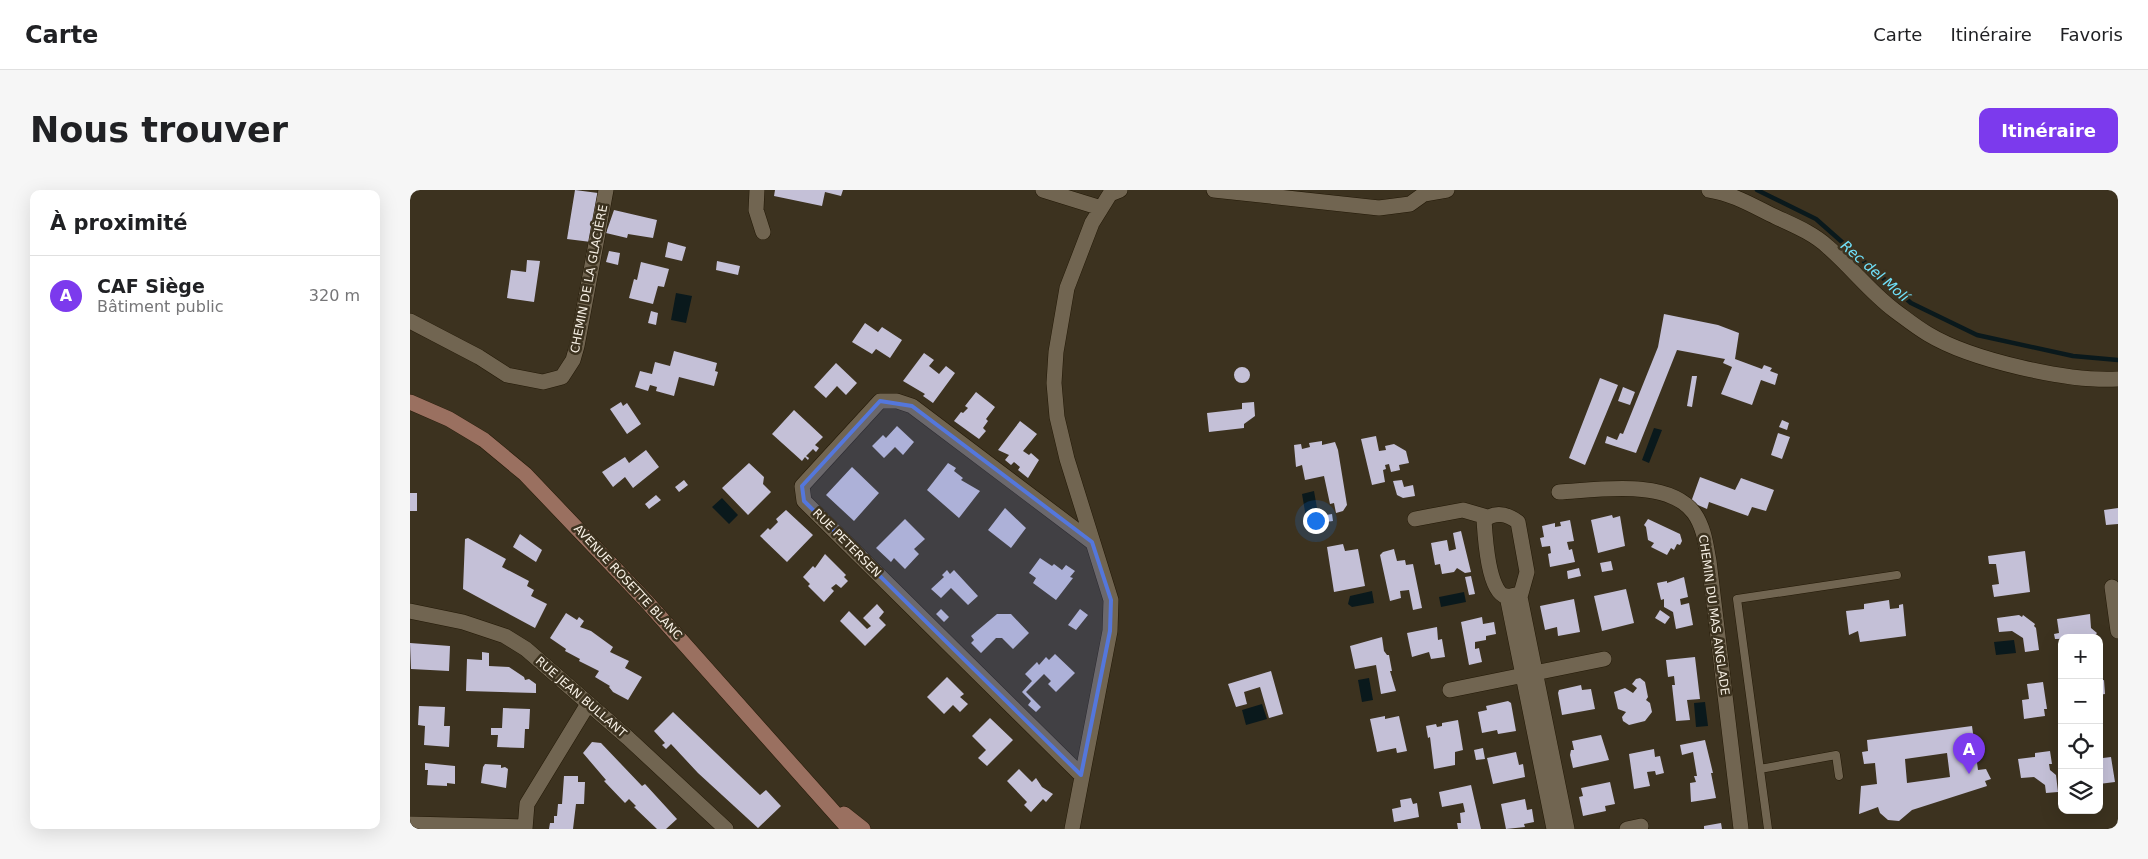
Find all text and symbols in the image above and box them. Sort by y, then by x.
text: Carte [25,21,98,49]
text: Carte [1873,24,1922,45]
text: Itinéraire [1950,24,2032,45]
text: Favoris [2060,24,2123,45]
button: Itinéraire [1979,108,2118,153]
text: Nous trouver [30,110,288,150]
street label: CHEMIN DE LA GLACIÈRE [567,203,610,354]
text: À proximité [50,211,187,235]
water label: Rec del Molí [1838,237,1914,306]
text: CAF Siège [97,275,205,297]
text: A [60,286,72,305]
text: 320 m [309,286,360,305]
text: Bâtiment public [97,297,224,316]
street label: RUE PETERSEN [810,506,884,580]
your location [1303,508,1329,534]
street label: AVENUE ROSETTE BLANC [571,522,685,642]
street label: CHEMIN DU MAS ANGLADE [1696,534,1732,696]
map controls [2058,634,2103,814]
button: + [2058,634,2103,679]
street label: RUE JEAN BULLANT [533,654,630,741]
button: − [2058,679,2103,724]
button: locate [2058,724,2103,769]
pin: A [1953,733,1985,774]
button: layers [2058,769,2103,814]

